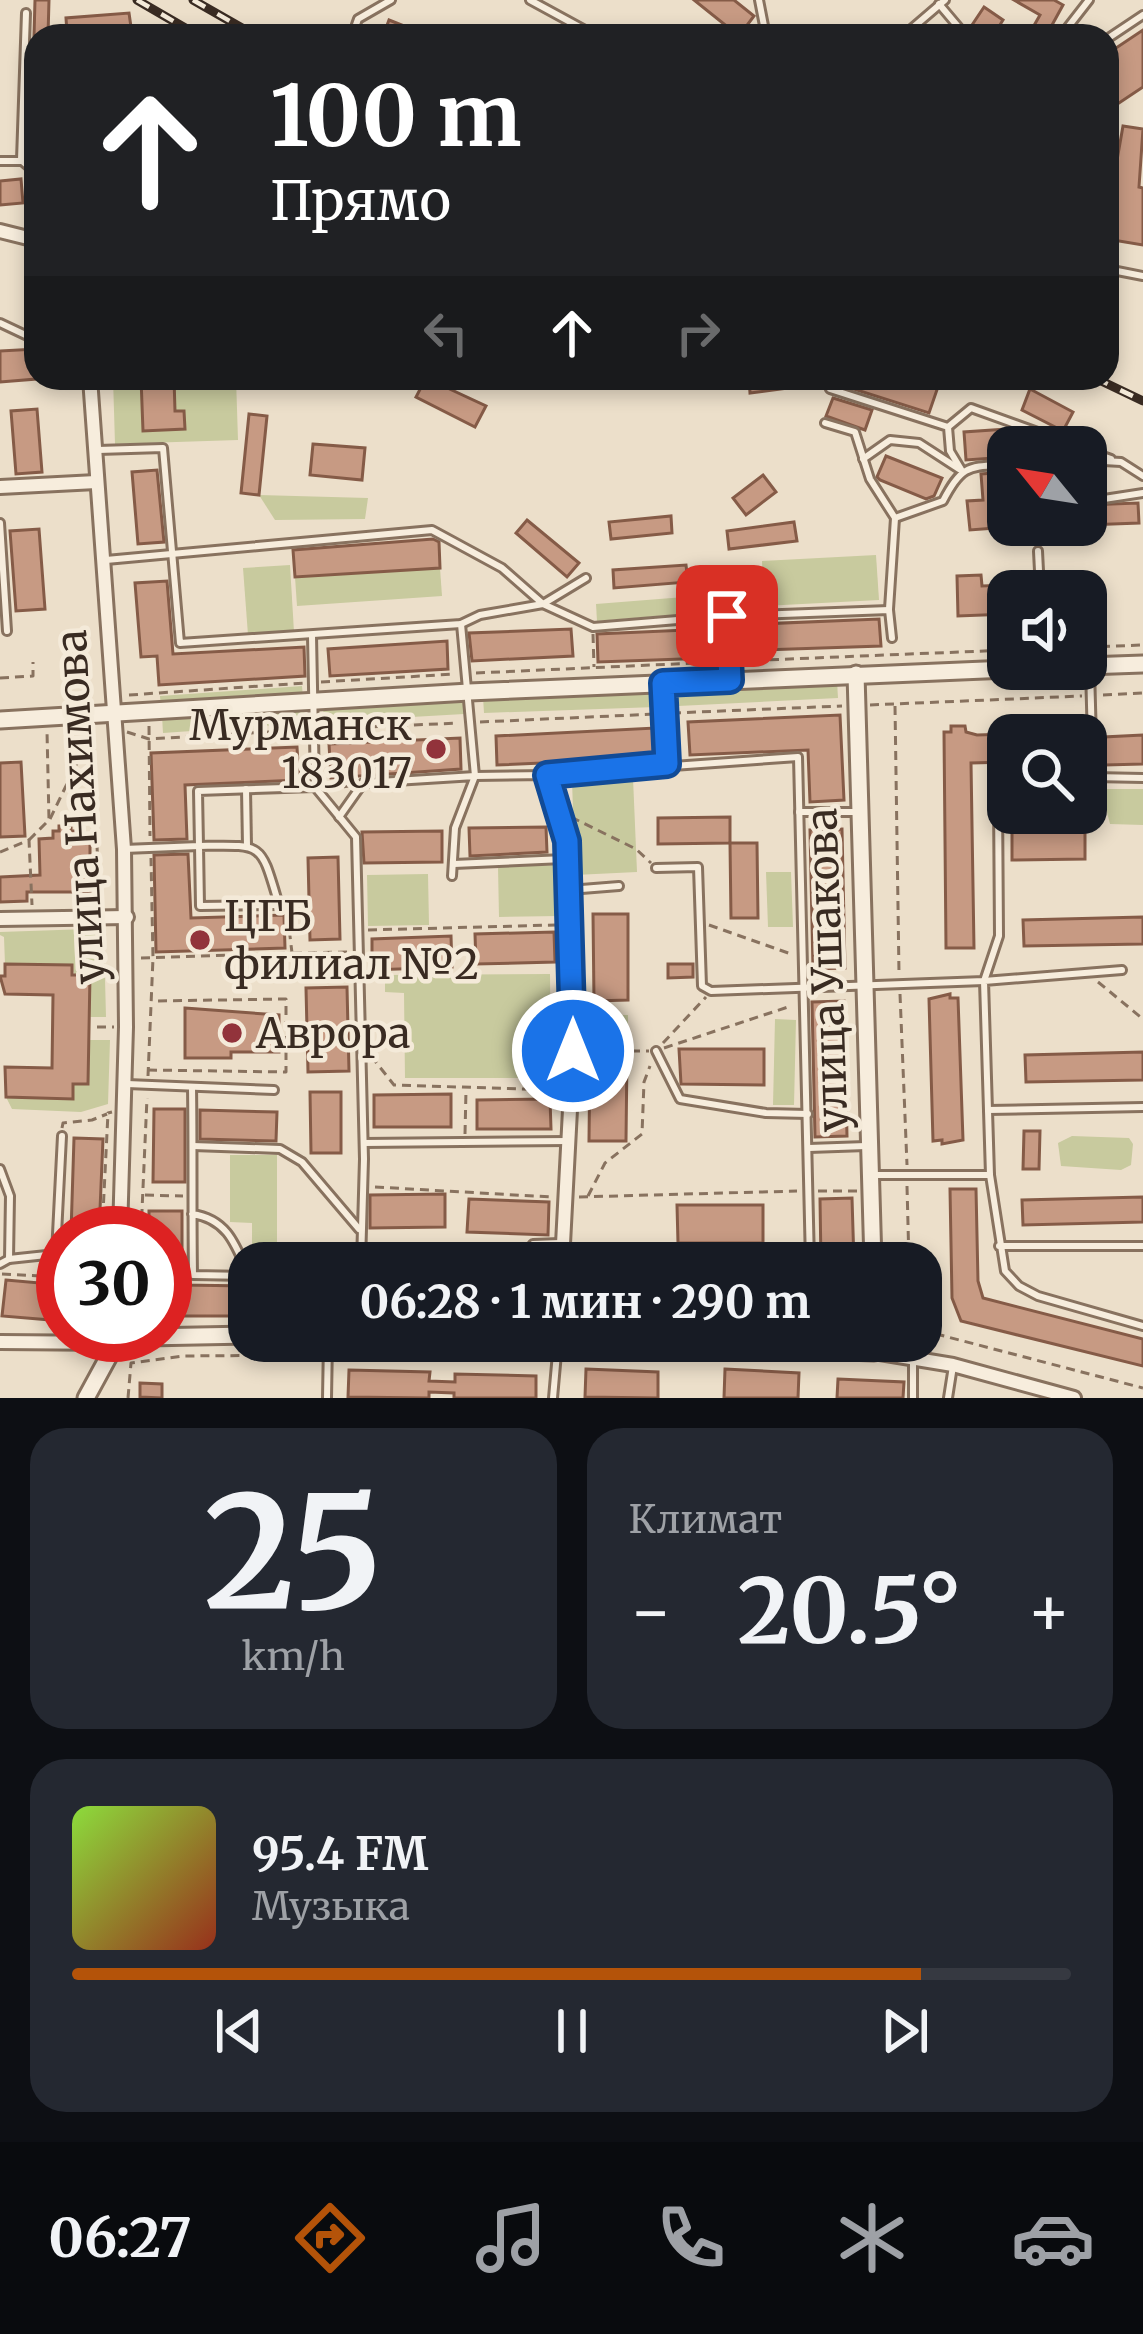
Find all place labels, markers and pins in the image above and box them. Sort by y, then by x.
pin [676,565,778,667]
place label: Мурманск 183017 [189,699,412,799]
marker: Мурманск 183017 [423,736,449,762]
place label: ЦГБ филиал №2 [224,890,479,990]
marker: ЦГБ филиал №2 [187,927,213,953]
place label: Аврора [255,1007,410,1059]
marker: Аврора [219,1020,245,1046]

